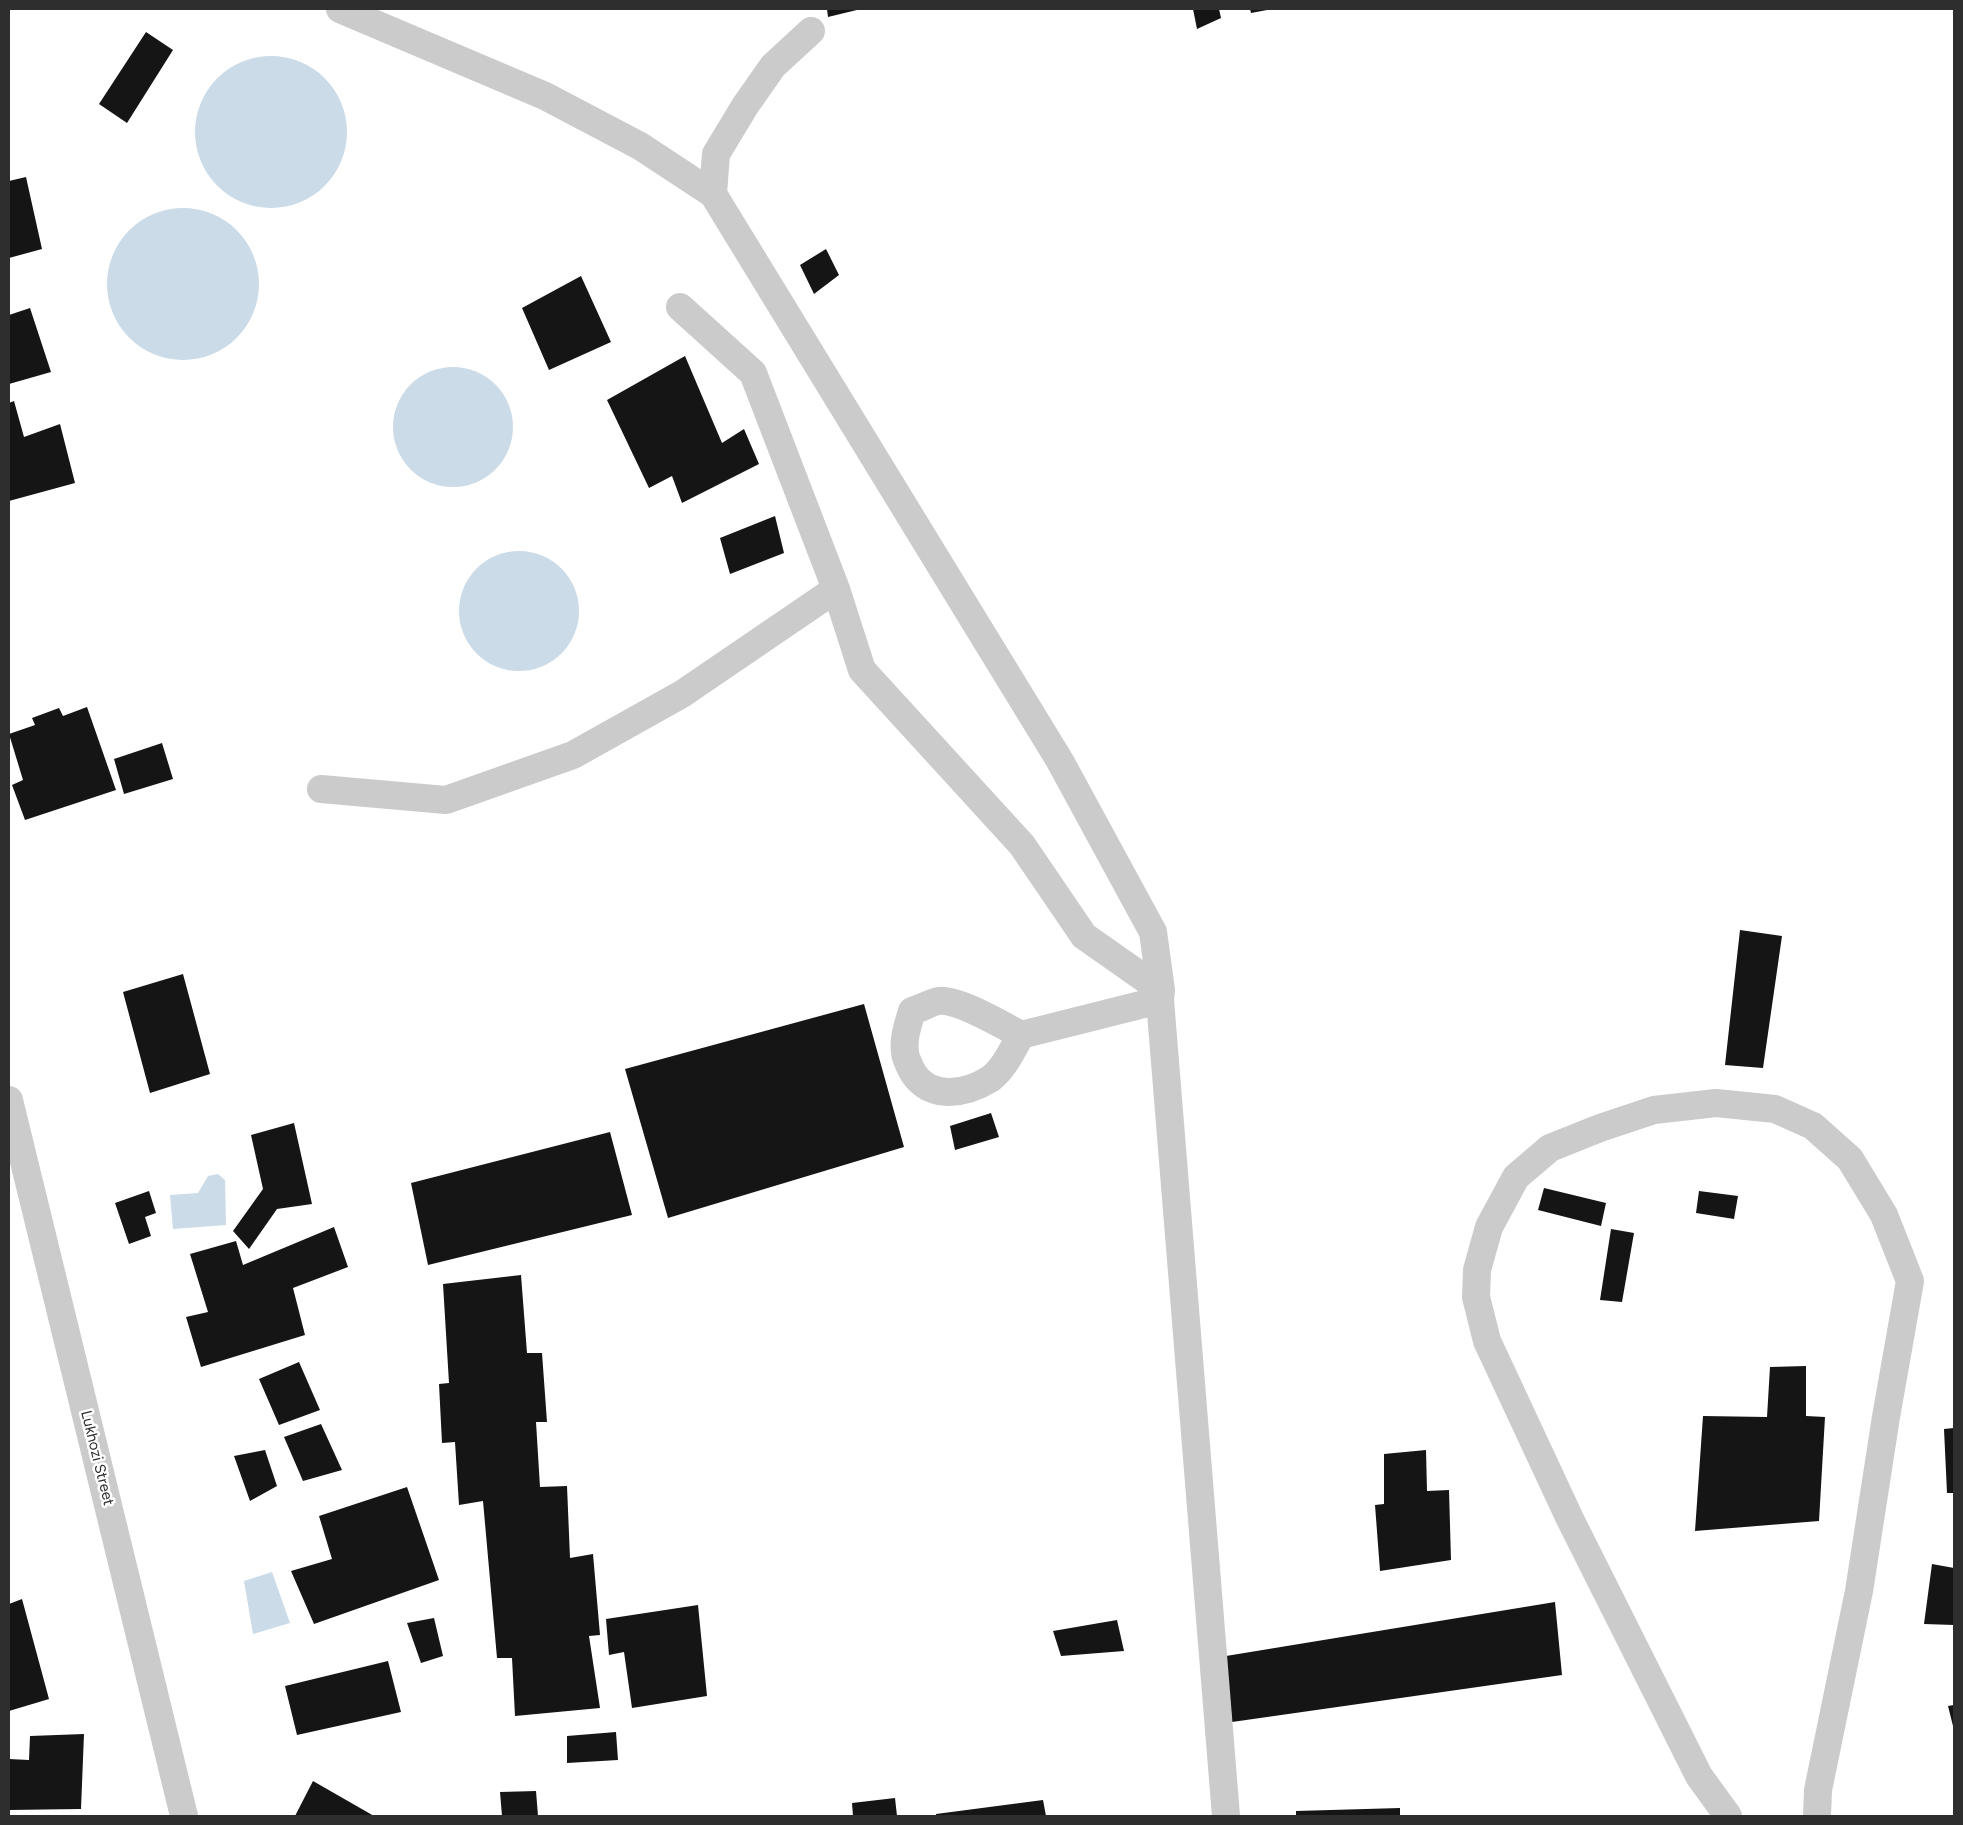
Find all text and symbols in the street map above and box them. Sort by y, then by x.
street label: Lukhozi Street [77,1409,117,1507]

